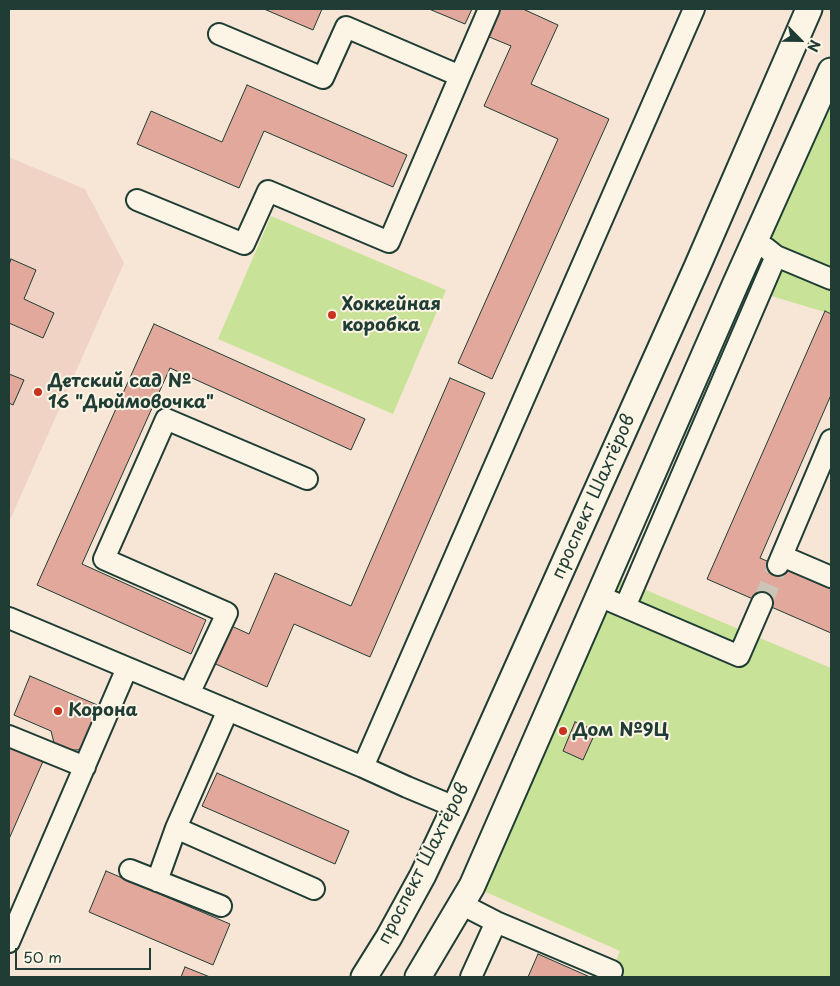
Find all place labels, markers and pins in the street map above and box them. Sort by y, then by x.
place label: Хоккейная коробка [342,294,441,336]
marker: Хоккейная коробка [326,309,338,321]
place label: Детский сад № 16 "Дюймовочка" [48,371,214,414]
marker: Детский сад № 16 "Дюймовочка" [32,386,44,398]
place label: Корона [68,700,138,722]
marker: Корона [52,705,64,717]
place label: Дом №9Ц [573,720,669,742]
marker: Дом №9Ц [557,725,569,737]

